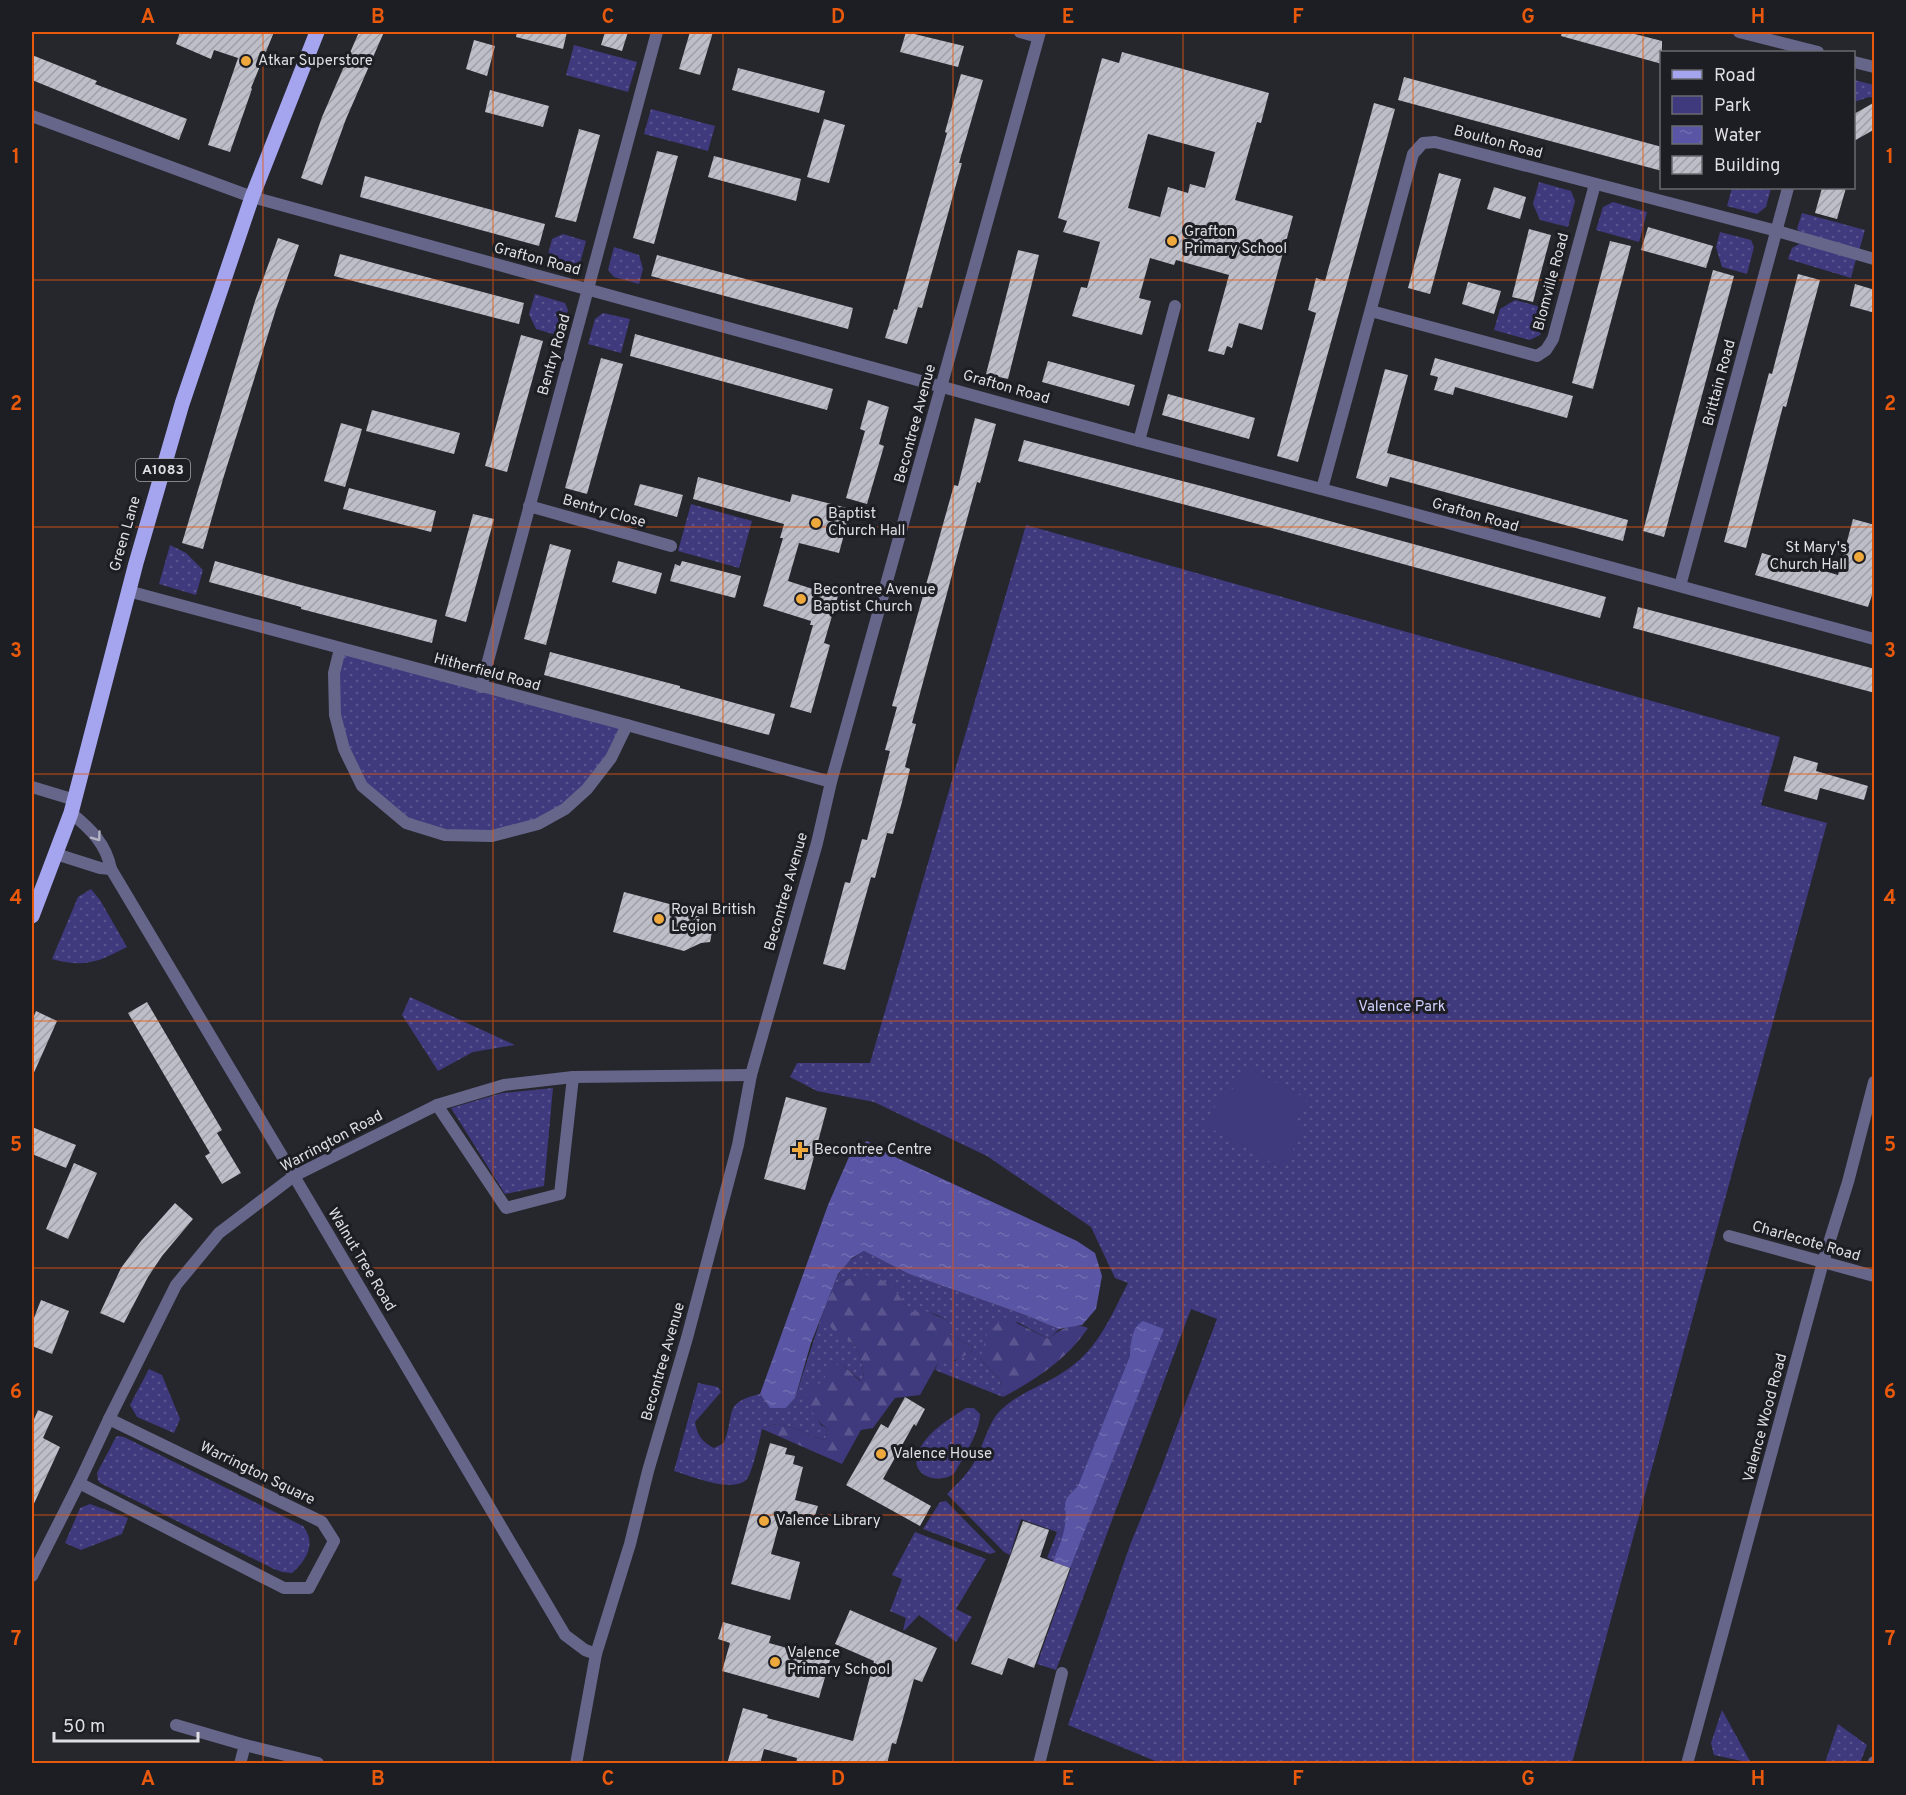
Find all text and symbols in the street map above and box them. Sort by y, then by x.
text: A [141,5,155,31]
text: B [371,5,385,31]
text: C [602,5,614,31]
text: D [831,5,845,31]
text: E [1062,5,1074,31]
text: F [1292,5,1304,31]
text: G [1521,5,1535,31]
text: H [1751,5,1765,31]
legend [1660,51,1855,189]
place label: Atkar Superstore [258,52,373,71]
marker: Atkar Superstore [239,54,253,68]
text: Road [1714,65,1756,88]
text: Park [1714,95,1751,118]
street label: Boulton Road [1451,122,1545,164]
text: Water [1714,125,1761,148]
text: 1 [12,145,20,171]
text: 1 [1886,145,1894,171]
text: Building [1714,155,1780,178]
place label: Grafton Primary School [1184,223,1287,259]
street label: Blomville Road [1530,231,1574,333]
marker: Grafton Primary School [1165,234,1179,248]
street label: Grafton Road [491,239,583,281]
street label: Bentry Road [534,312,576,398]
street label: Brittain Road [1699,338,1741,428]
street label: Becontree Avenue [891,362,941,486]
street label: Grafton Road [960,367,1052,409]
text: 2 [10,392,22,418]
text: 2 [1884,392,1896,418]
road number: A1083 [136,459,190,481]
street label: Bentry Close [560,491,648,533]
street label: Green Lane [106,494,146,574]
street label: Grafton Road [1429,495,1521,537]
place label: Baptist Church Hall [828,505,905,541]
marker: Baptist Church Hall [809,516,823,530]
place label: St Mary's Church Hall [1770,539,1847,575]
marker: St Mary's Church Hall [1852,550,1866,564]
place label: Becontree Avenue Baptist Church [813,581,935,617]
marker: Becontree Avenue Baptist Church [794,592,808,606]
text: 3 [10,639,22,665]
text: 3 [1884,639,1896,665]
street label: Hitherfield Road [431,650,543,696]
one-way arrow [90,831,101,842]
street label: Becontree Avenue [761,831,813,953]
text: 4 [10,886,22,912]
text: 4 [1884,886,1896,912]
place label: Royal British Legion [671,901,756,937]
marker: Royal British Legion [652,912,666,926]
park label: Valence Park [1358,998,1446,1017]
street label: Warrington Road [278,1107,386,1177]
text: 5 [10,1133,22,1159]
text: 5 [1884,1133,1896,1159]
marker: Becontree Centre [791,1141,809,1159]
place label: Becontree Centre [814,1141,932,1160]
street label: Walnut Tree Road [323,1205,399,1315]
street label: Charlecote Road [1750,1217,1862,1267]
street label: Becontree Avenue [638,1301,690,1423]
street label: Valence Wood Road [1740,1352,1792,1484]
text: 6 [10,1380,22,1406]
text: 6 [1884,1380,1896,1406]
street label: Warrington Square [196,1438,318,1510]
place label: Valence House [893,1445,992,1464]
marker: Valence House [874,1447,888,1461]
place label: Valence Library [776,1512,881,1531]
marker: Valence Library [757,1514,771,1528]
text: 7 [11,1627,21,1653]
text: 7 [1885,1627,1895,1653]
place label: Valence Primary School [787,1644,890,1680]
marker: Valence Primary School [768,1655,782,1669]
scale bar [54,1705,198,1743]
text: 50 m [63,1716,105,1739]
text: A [141,1767,155,1793]
text: B [371,1767,385,1793]
text: C [602,1767,614,1793]
text: D [831,1767,845,1793]
text: E [1062,1767,1074,1793]
text: F [1292,1767,1304,1793]
text: G [1521,1767,1535,1793]
text: H [1751,1767,1765,1793]

